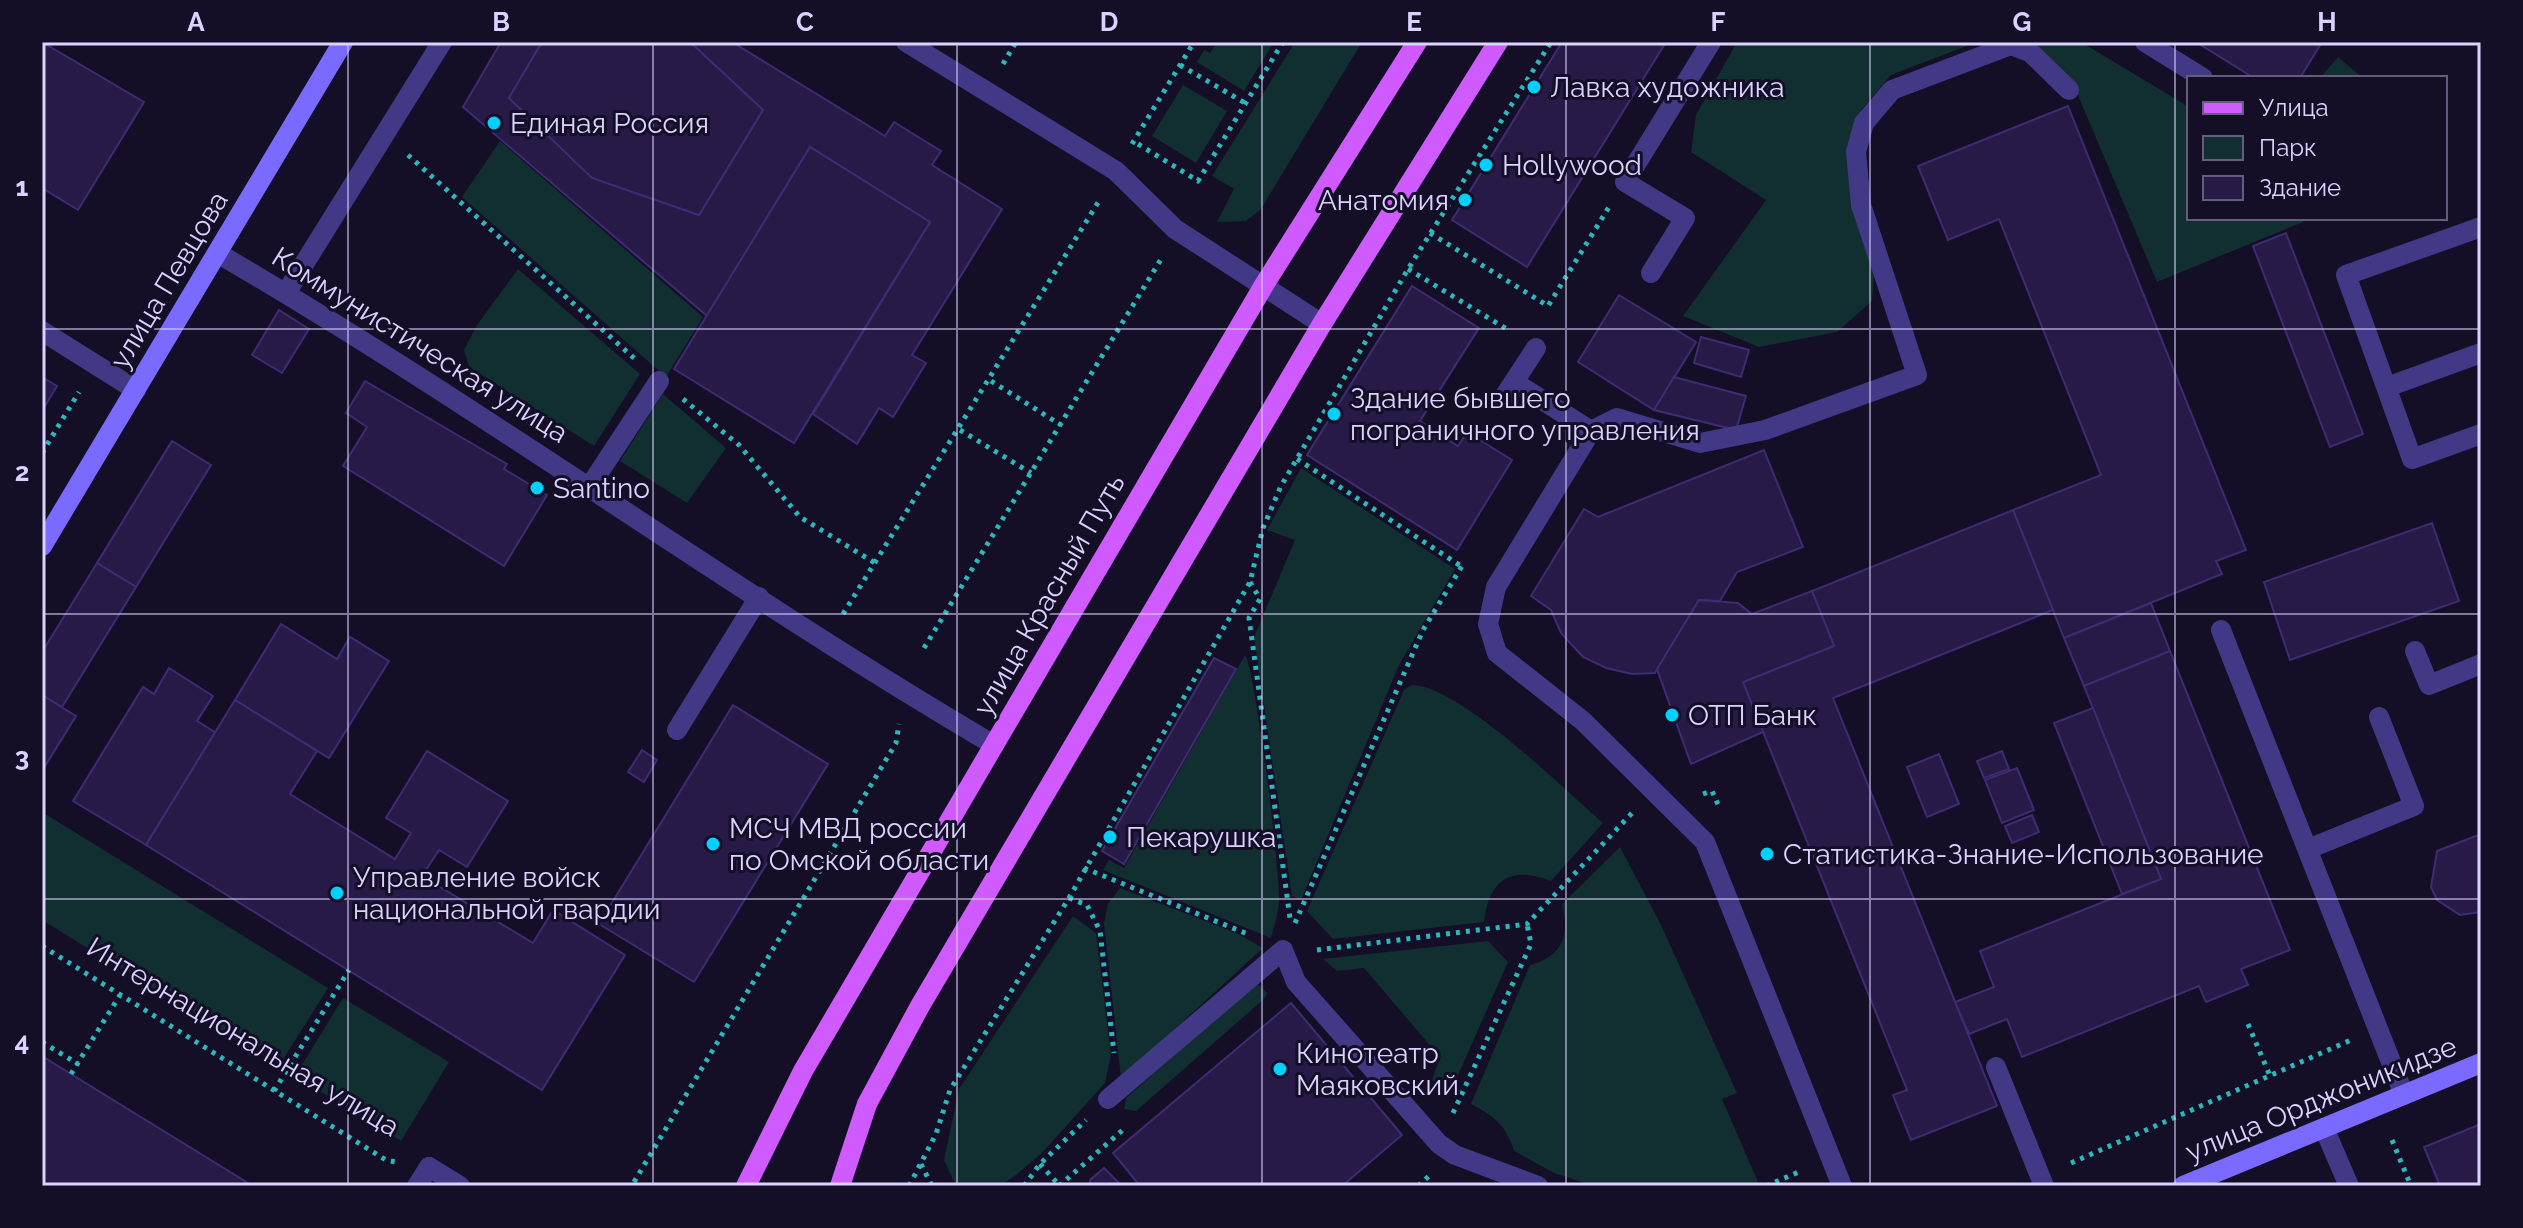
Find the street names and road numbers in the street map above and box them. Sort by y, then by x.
street label: улица Певцова [103,185,235,375]
street label: Коммунистическая улица [266,240,574,450]
street label: улица Красный Путь [966,468,1132,722]
street label: Интернациональная улица [81,931,405,1143]
street label: улица Орджоникидзе [2181,1030,2461,1168]

